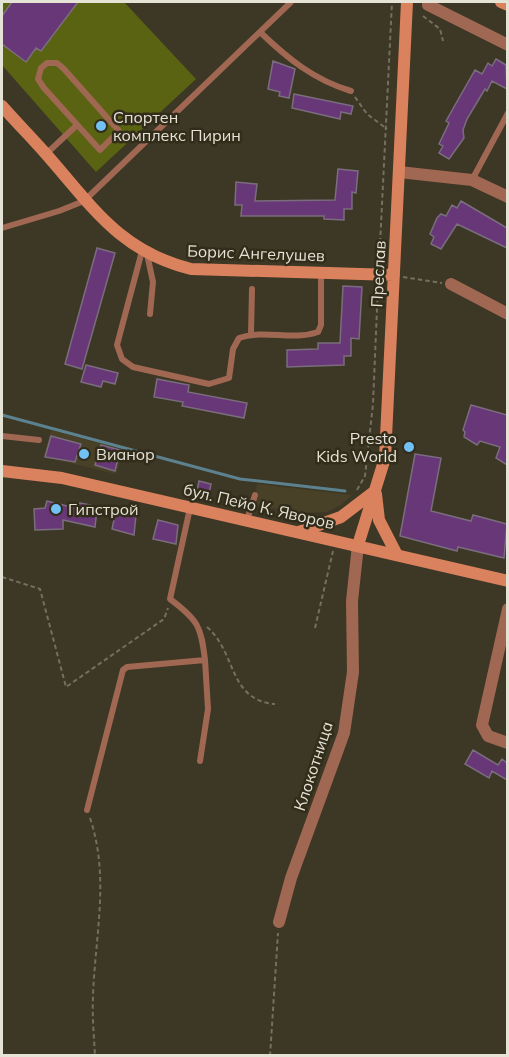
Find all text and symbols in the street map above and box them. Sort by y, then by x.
place label: Спортен комплекс Пирин [113,107,241,145]
marker: Спортен комплекс Пирин [94,119,108,133]
street label: Преслав [366,240,390,308]
street label: Борис Ангелушев [187,241,325,265]
place label: Presto Kids World [316,428,397,466]
marker: Presto Kids World [402,440,416,454]
place label: Вианор [96,444,155,464]
marker: Вианор [77,447,91,461]
street label: бул. Пейо К. Яворов [182,479,337,533]
place label: Гипстрой [68,499,139,519]
marker: Гипстрой [49,502,63,516]
street label: Клокотница [289,719,337,813]

